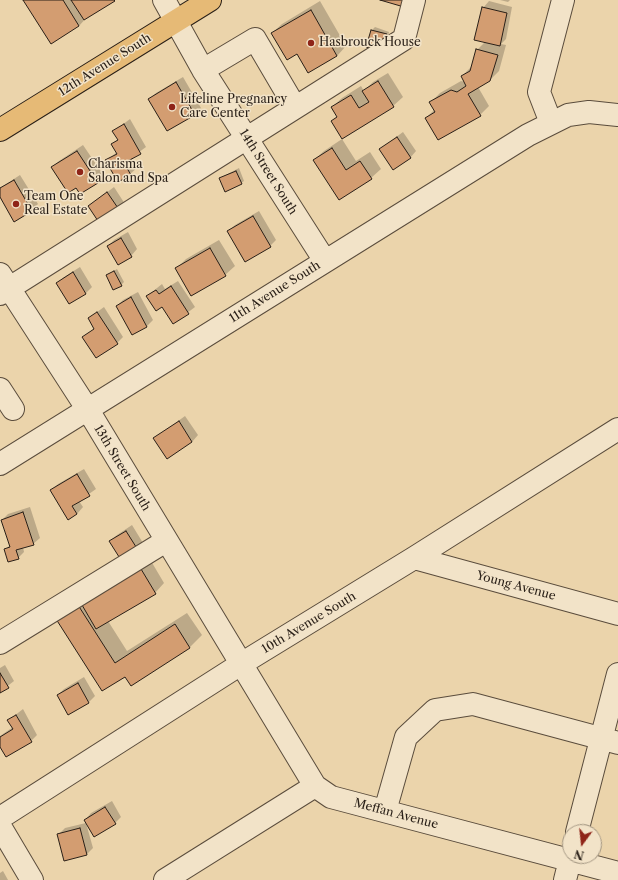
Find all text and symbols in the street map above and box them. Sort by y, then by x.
street label: 12th Avenue South [56,31,154,99]
place label: Hasbrouck House [319,36,421,50]
marker: Hasbrouck House [306,38,316,48]
place label: Lifeline Pregnancy Care Center [180,93,287,121]
marker: Lifeline Pregnancy Care Center [167,102,177,112]
street label: 14th Street South [236,127,300,217]
place label: Charisma Salon and Spa [88,158,168,186]
marker: Charisma Salon and Spa [75,167,85,177]
place label: Team One Real Estate [24,190,87,218]
marker: Team One Real Estate [11,199,21,209]
street label: 11th Avenue South [227,258,323,326]
street label: 13th Street South [91,423,153,513]
street label: Young Avenue [475,568,557,604]
street label: 10th Avenue South [259,589,359,657]
street label: Meffan Avenue [352,796,440,832]
north arrow [562,824,602,864]
text: N [573,847,586,863]

